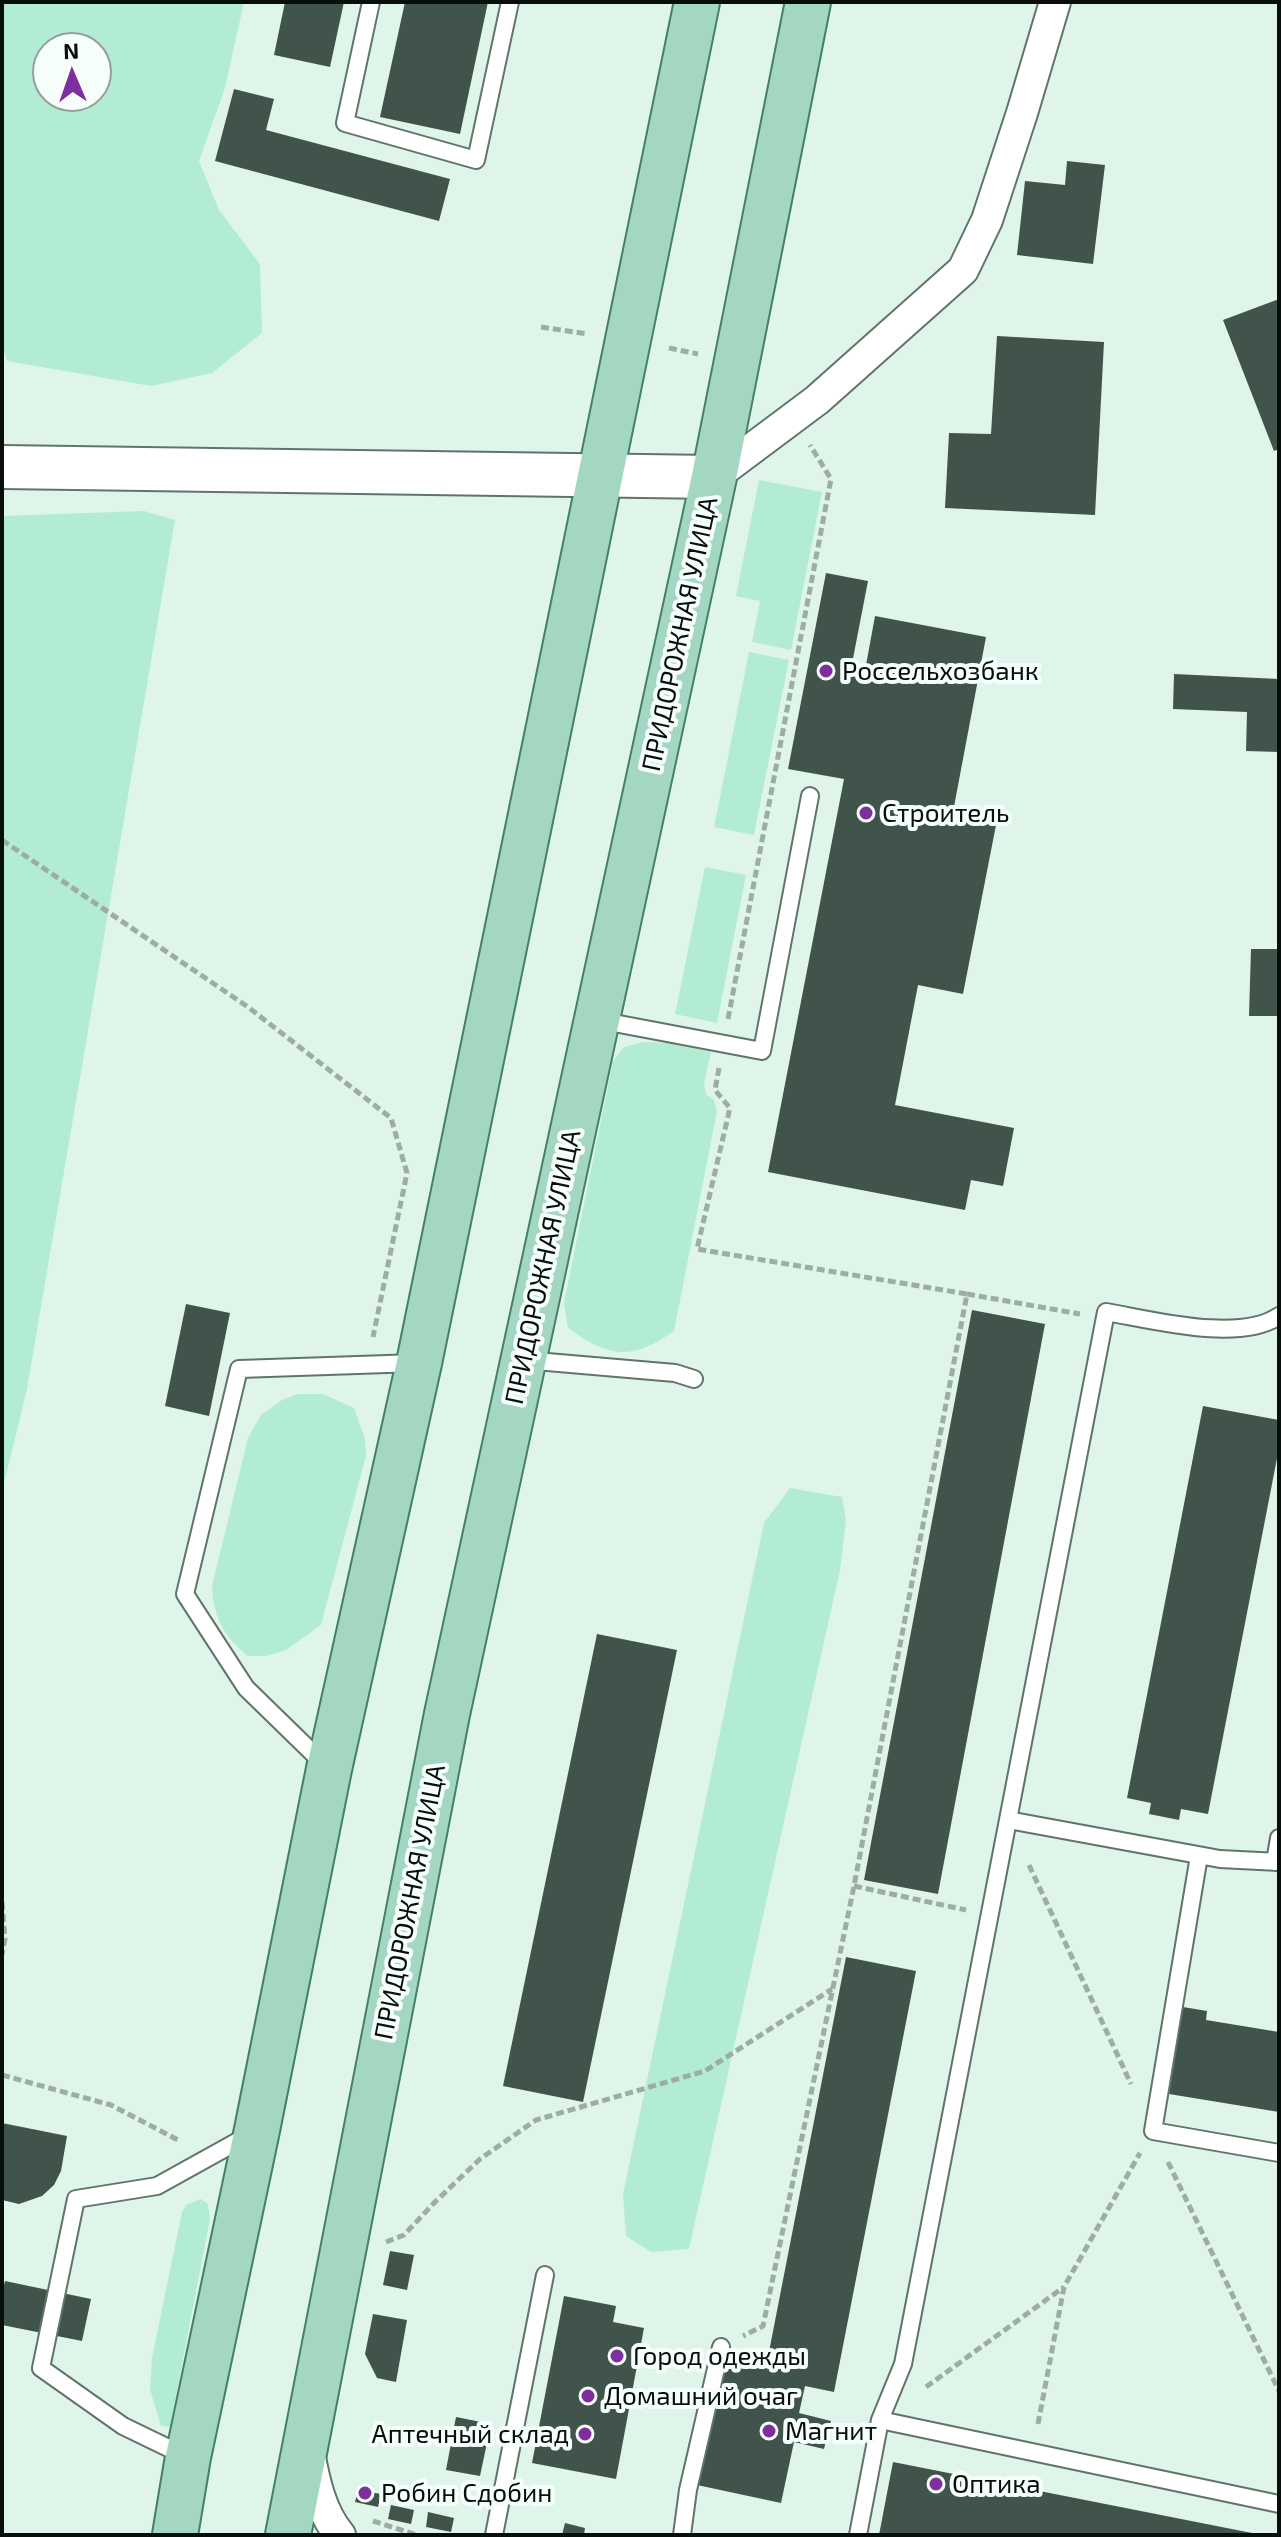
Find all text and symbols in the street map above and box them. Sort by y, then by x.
north arrow [32,32,112,112]
text: N [63,37,80,63]
street label: ПРИДОРОЖНАЯ УЛИЦА [636,494,724,774]
place label: Россельхозбанк [842,655,1039,687]
marker: Россельхозбанк [817,662,835,680]
place label: Строитель [882,797,1009,829]
marker: Строитель [857,804,875,822]
street label: ПРИДОРОЖНАЯ УЛИЦА [499,1127,587,1407]
street label: ПРИДОРОЖНАЯ УЛИЦА [368,1762,452,2042]
place label: Город одежды [633,2340,806,2372]
marker: Город одежды [608,2347,626,2365]
place label: Домашний очаг [604,2380,798,2412]
marker: Домашний очаг [579,2387,597,2405]
place label: Магнит [785,2415,877,2447]
place label: Аптечный склад [372,2418,569,2450]
marker: Магнит [760,2422,778,2440]
marker: Аптечный склад [576,2425,594,2443]
place label: Оптика [952,2468,1041,2500]
marker: Оптика [927,2475,945,2493]
place label: Робин Сдобин [381,2477,552,2509]
marker: Робин Сдобин [356,2484,374,2502]

